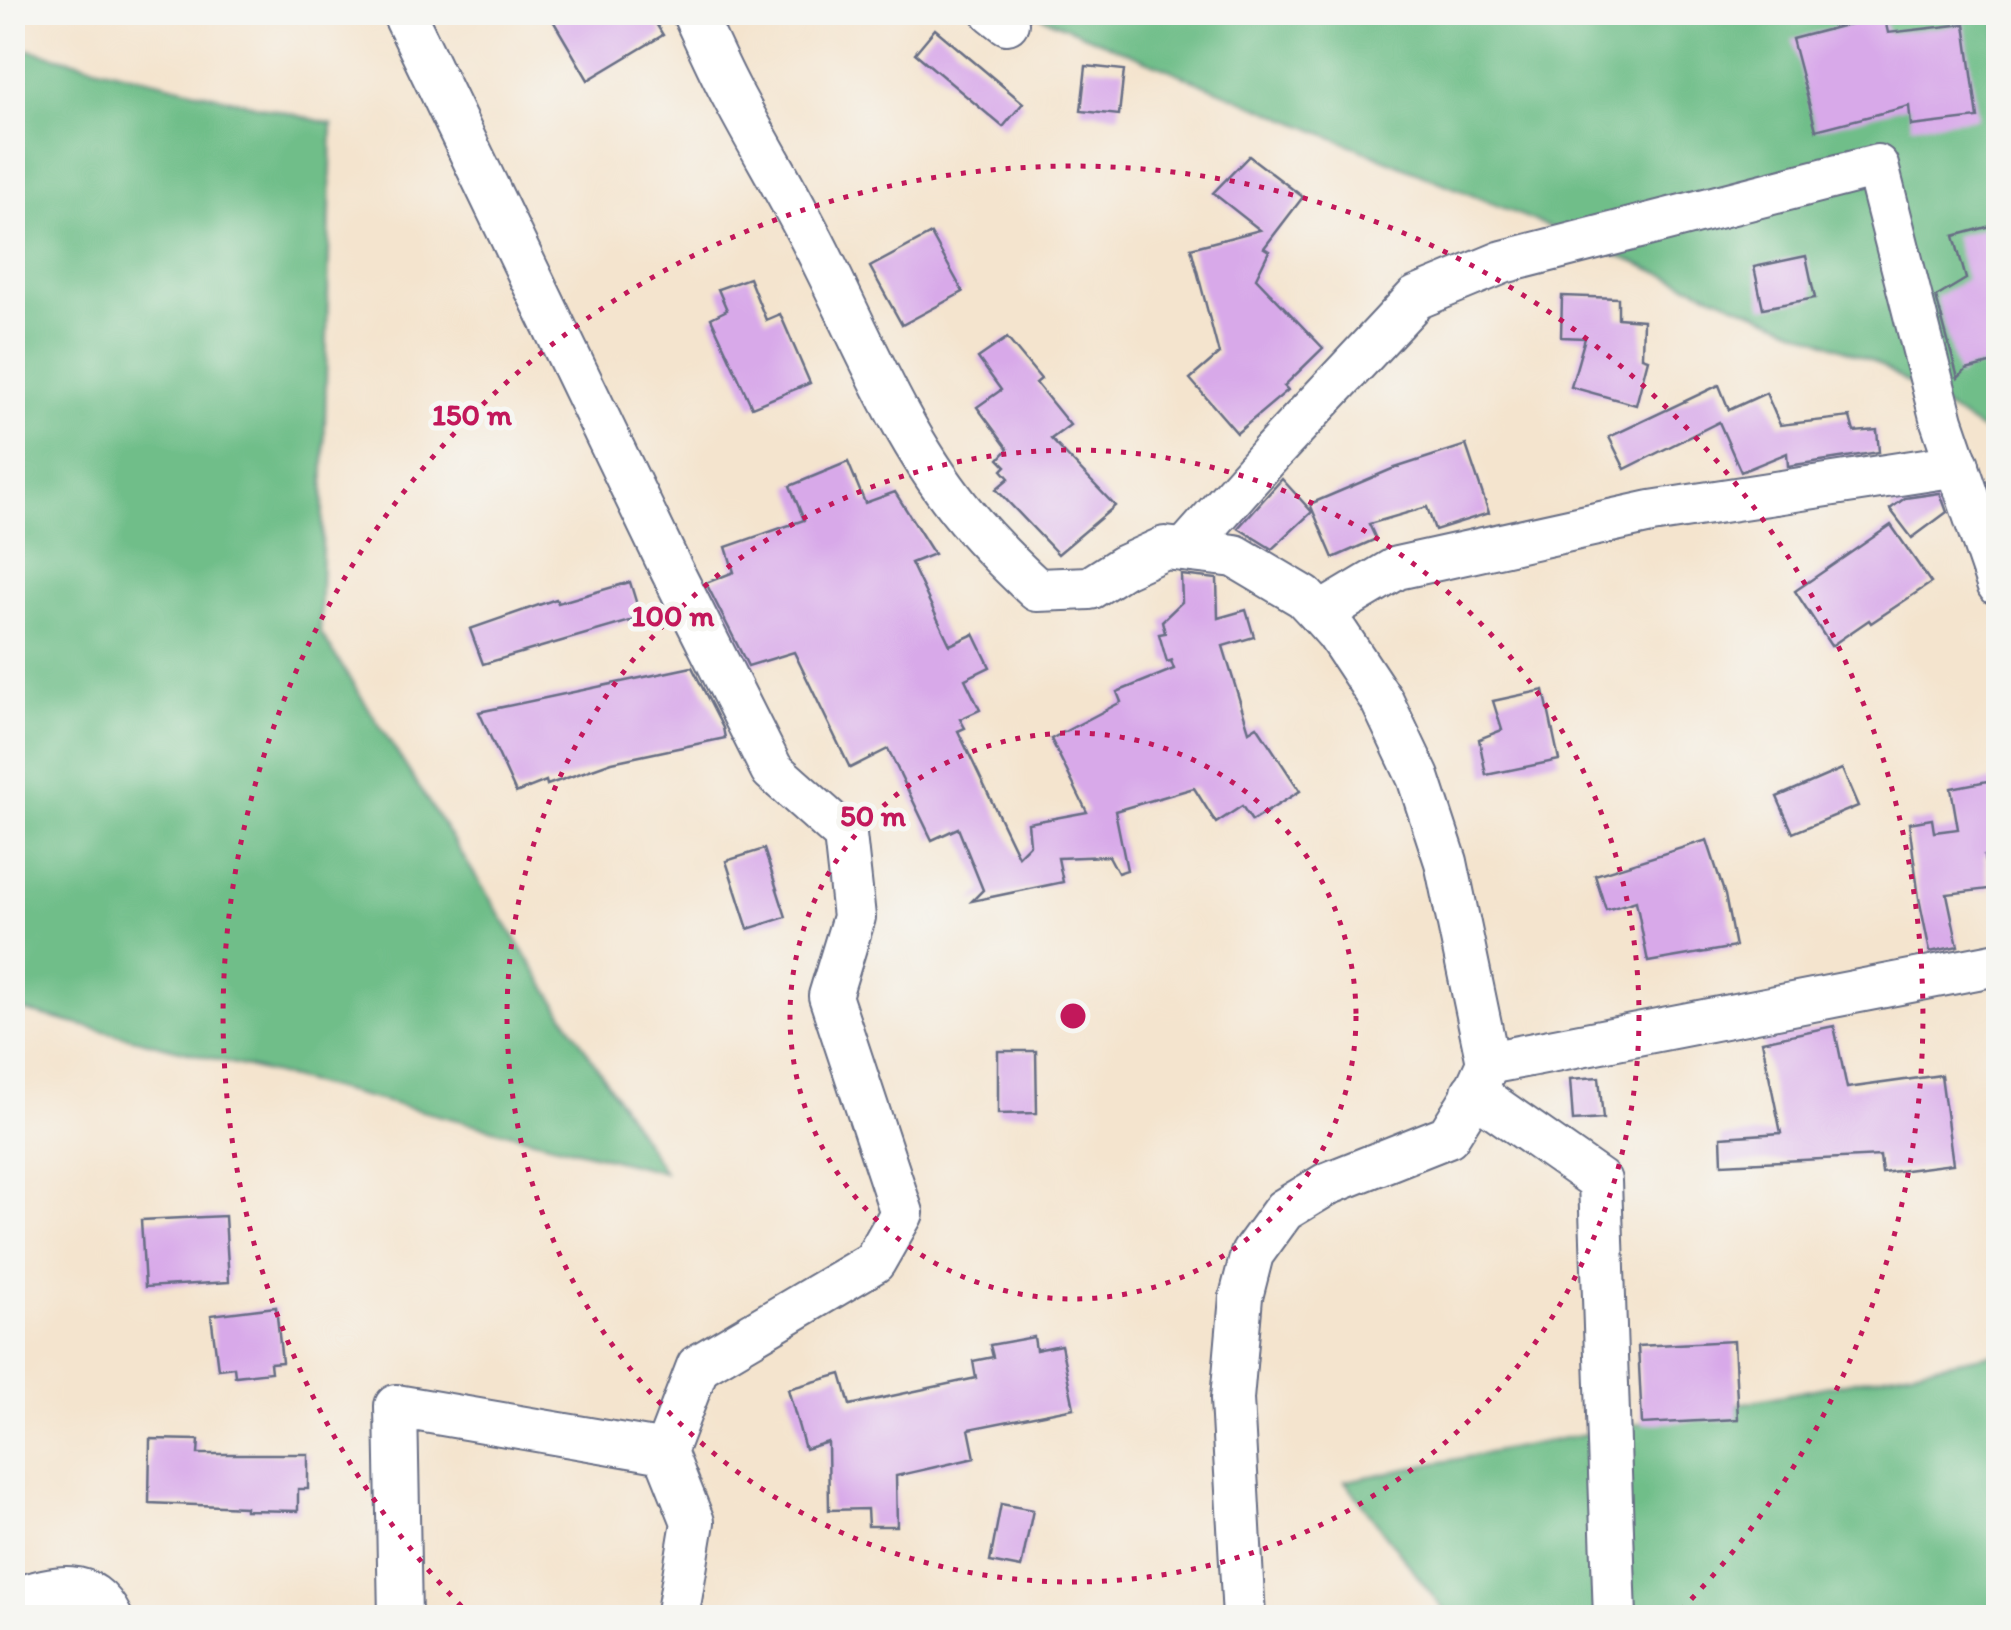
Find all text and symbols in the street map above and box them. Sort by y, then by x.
text: 150 m [432,396,513,433]
text: 100 m [632,597,715,634]
text: 50 m [840,797,907,834]
centre of rings [1055,998,1091,1034]

